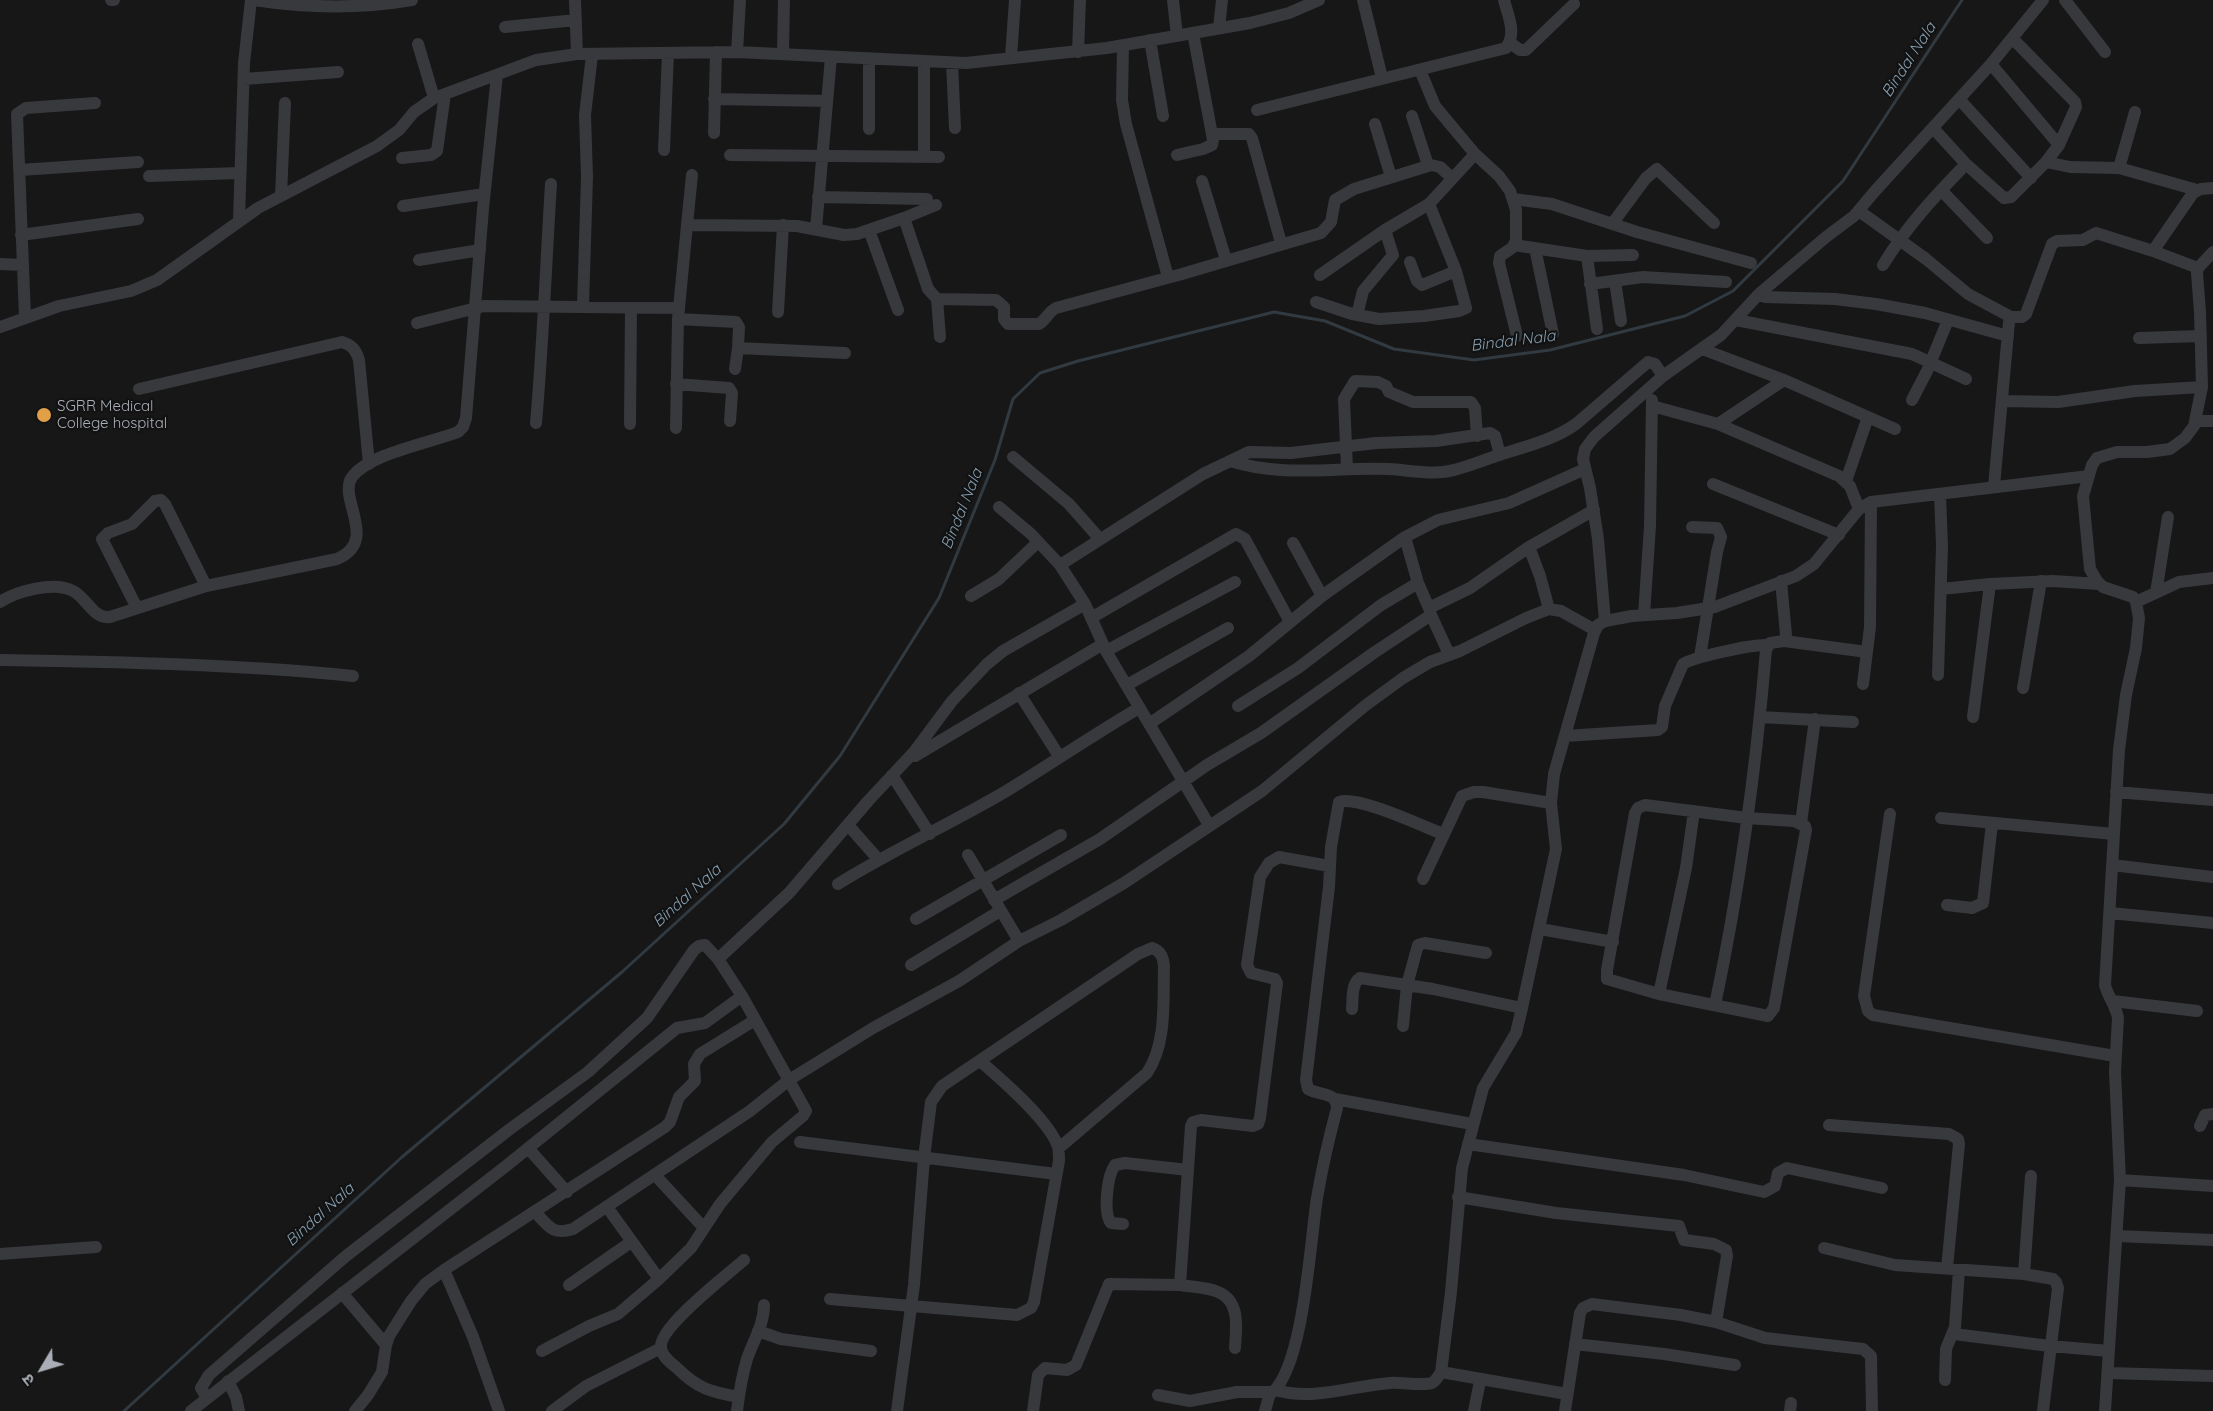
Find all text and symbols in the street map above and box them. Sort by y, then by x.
water label: Bindal Nala [1878,19,1940,101]
water label: Bindal Nala [1470,326,1556,356]
place label: SGRR Medical College hospital [57,397,167,432]
marker: SGRR Medical College hospital [35,406,53,424]
water label: Bindal Nala [937,466,987,552]
water label: Bindal Nala [649,860,725,932]
water label: Bindal Nala [282,1179,358,1251]
north arrow [12,1339,72,1399]
text: उ [17,1370,39,1390]

